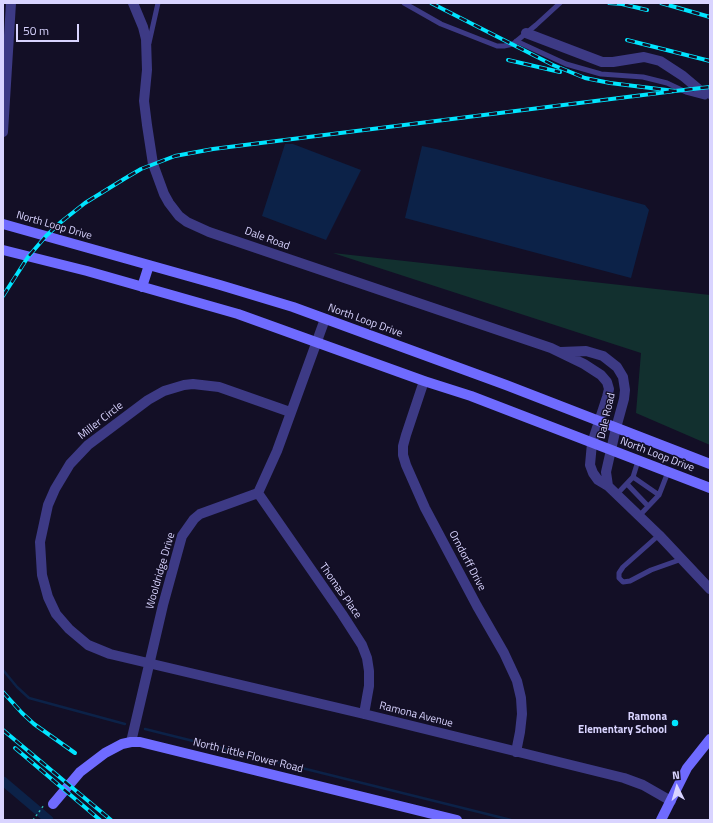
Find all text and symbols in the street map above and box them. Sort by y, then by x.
scale bar [18,16,81,42]
text: 50 m [23,21,49,40]
street label: North Loop Drive [15,209,93,243]
street label: Dale Road [243,225,291,253]
street label: North Loop Drive [326,301,404,341]
street label: Dale Road [595,392,619,440]
street label: Miller Circle [76,399,126,443]
street label: North Loop Drive [618,435,696,475]
street label: Orndorff Drive [446,529,488,593]
street label: Wooldridge Drive [144,531,178,611]
street label: Thomas Place [316,561,364,621]
street label: Ramona Avenue [378,699,454,731]
place label: Ramona Elementary School [578,710,667,736]
marker: Ramona Elementary School [670,718,680,728]
street label: North Little Flower Road [192,736,304,776]
north arrow [657,767,697,807]
text: N [671,767,680,783]

